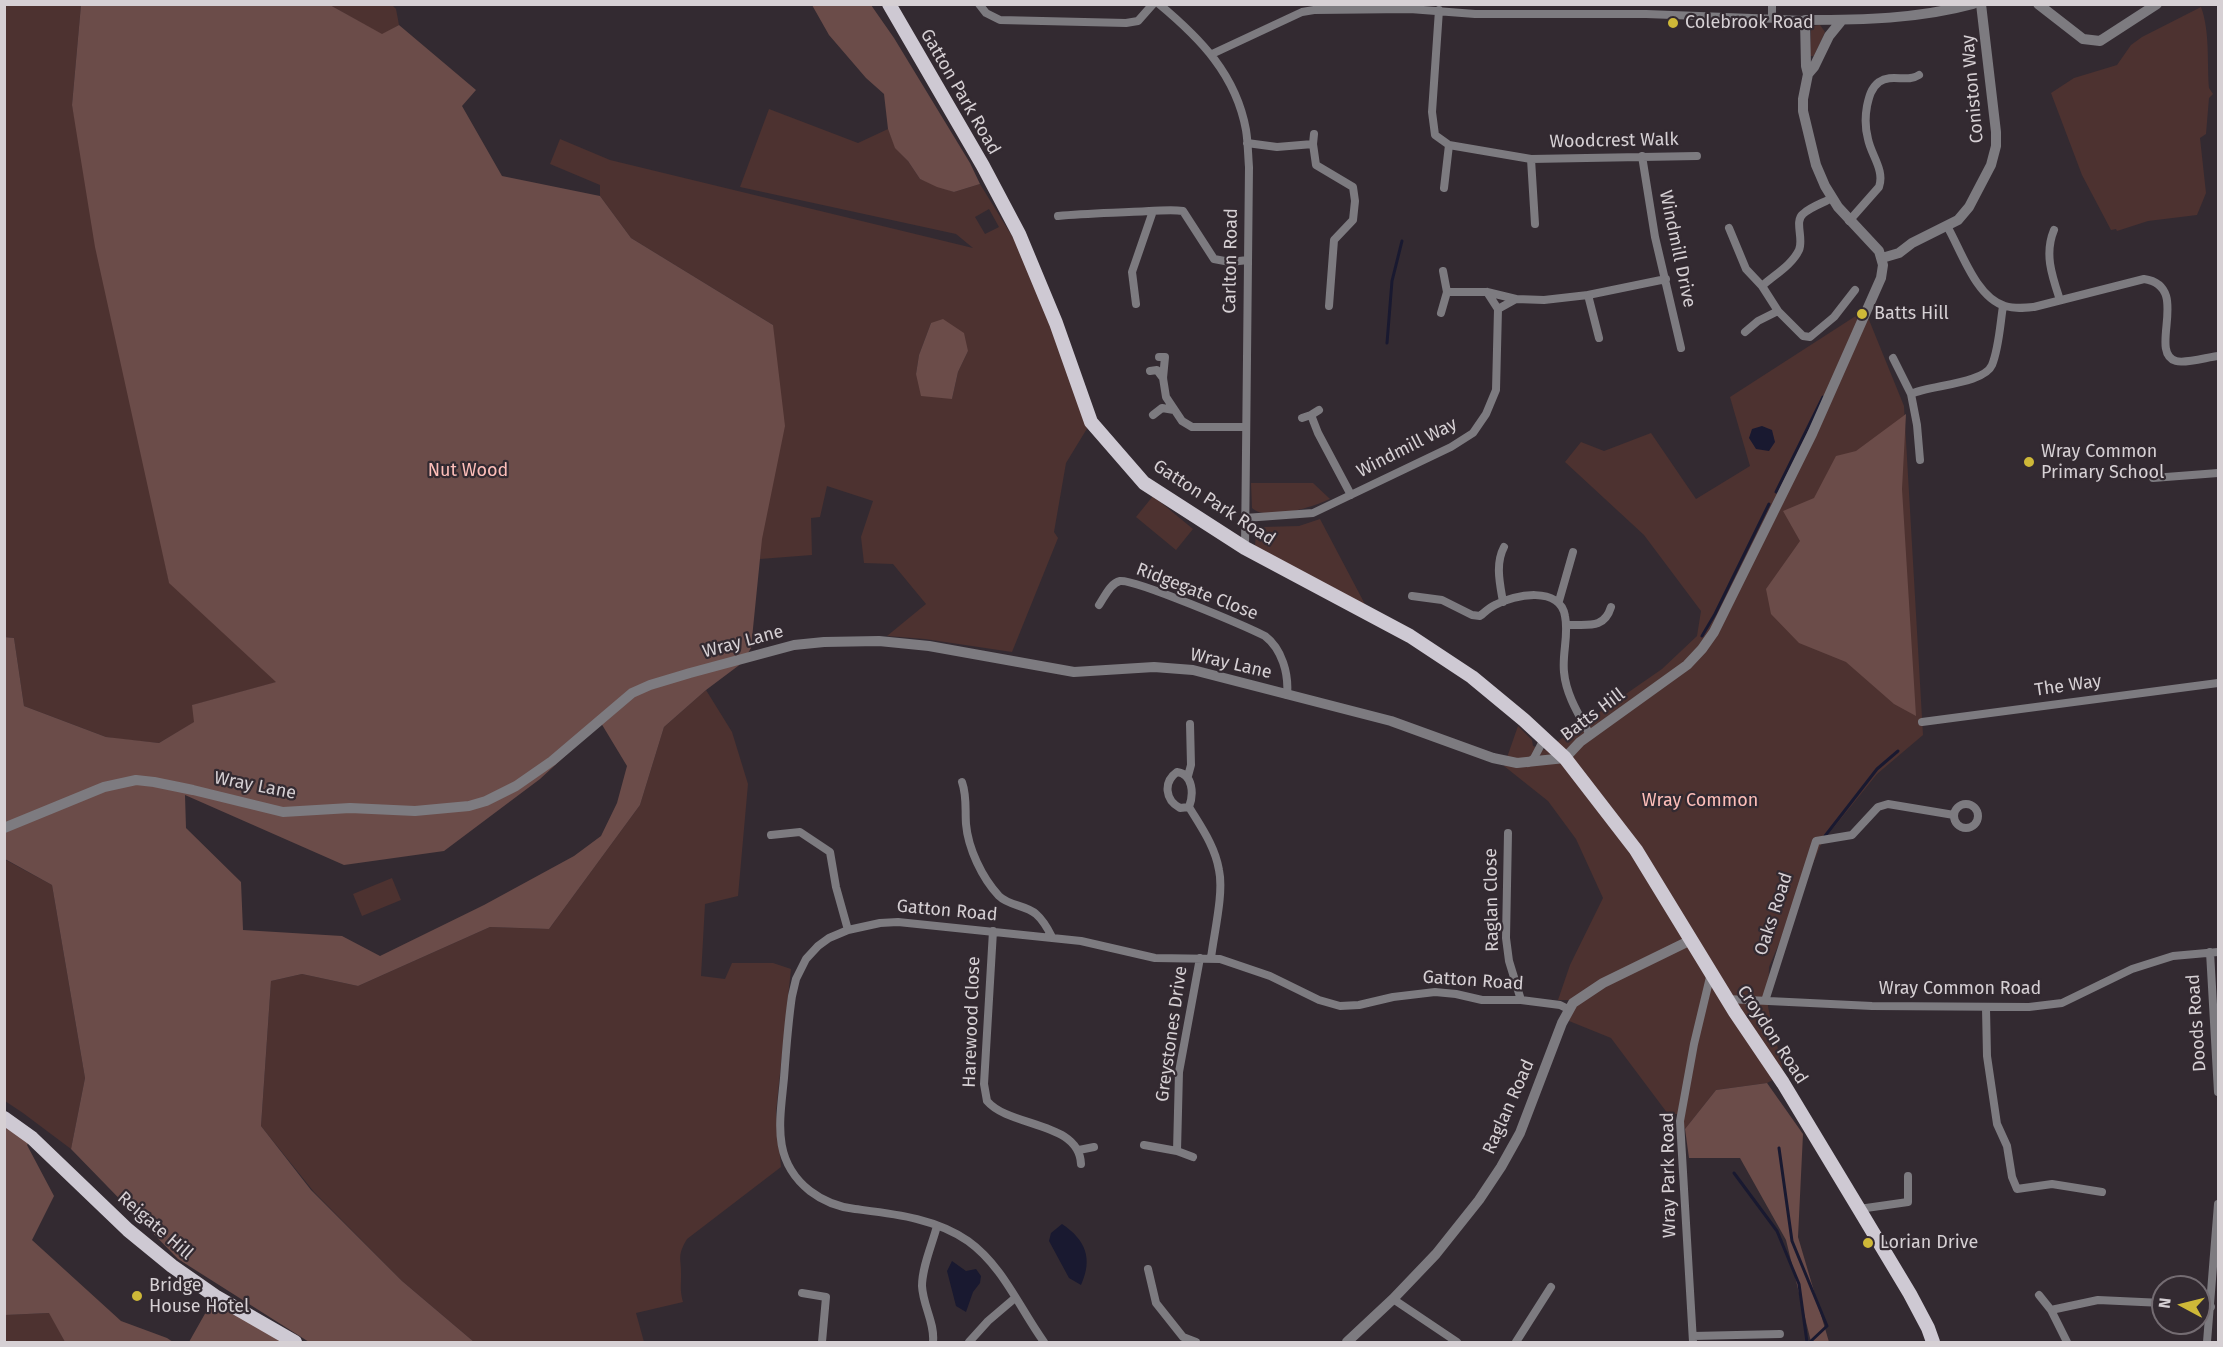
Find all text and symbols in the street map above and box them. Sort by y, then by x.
place label: Colebrook Road [1685,12,1814,34]
marker: Colebrook Road [1666,16,1680,30]
street label: Gatton Park Road [915,25,1005,159]
street label: Coniston Way [1957,34,1989,144]
street label: Woodcrest Walk [1549,129,1679,153]
street label: Windmill Drive [1654,188,1700,310]
street label: Carlton Road [1219,208,1243,314]
place label: Batts Hill [1874,303,1949,325]
marker: Batts Hill [1855,307,1869,321]
street label: Windmill Way [1353,413,1461,483]
place label: Wray Common Primary School [2041,441,2164,484]
street label: Gatton Park Road [1149,455,1279,551]
marker: Wray Common Primary School [2022,455,2036,469]
park label: Nut Wood [428,460,508,482]
street label: Ridgegate Close [1133,559,1261,625]
street label: Wray Lane [700,621,786,663]
street label: Wray Lane [1188,644,1274,684]
street label: The Way [2033,671,2103,701]
street label: Batts Hill [1557,684,1629,746]
street label: Wray Lane [212,767,298,805]
park label: Wray Common [1642,790,1758,812]
street label: Raglan Close [1480,848,1504,952]
street label: Oaks Road [1750,870,1798,958]
street label: Gatton Road [896,896,998,926]
street label: Harewood Close [959,956,985,1088]
street label: Greystones Drive [1152,965,1192,1103]
street label: Gatton Road [1422,967,1524,995]
street label: Doods Road [2183,973,2211,1073]
street label: Wray Common Road [1879,978,2041,1000]
street label: Croydon Road [1732,982,1812,1088]
street label: Raglan Road [1478,1056,1540,1158]
street label: Wray Park Road [1657,1112,1681,1238]
street label: Reigate Hill [113,1187,197,1265]
place label: Lorian Drive [1880,1232,1978,1254]
marker: Lorian Drive [1861,1236,1875,1250]
place label: Bridge House Hotel [149,1275,249,1318]
north arrow [2151,1275,2211,1335]
marker: Bridge House Hotel [130,1289,144,1303]
text: N [2155,1297,2175,1309]

